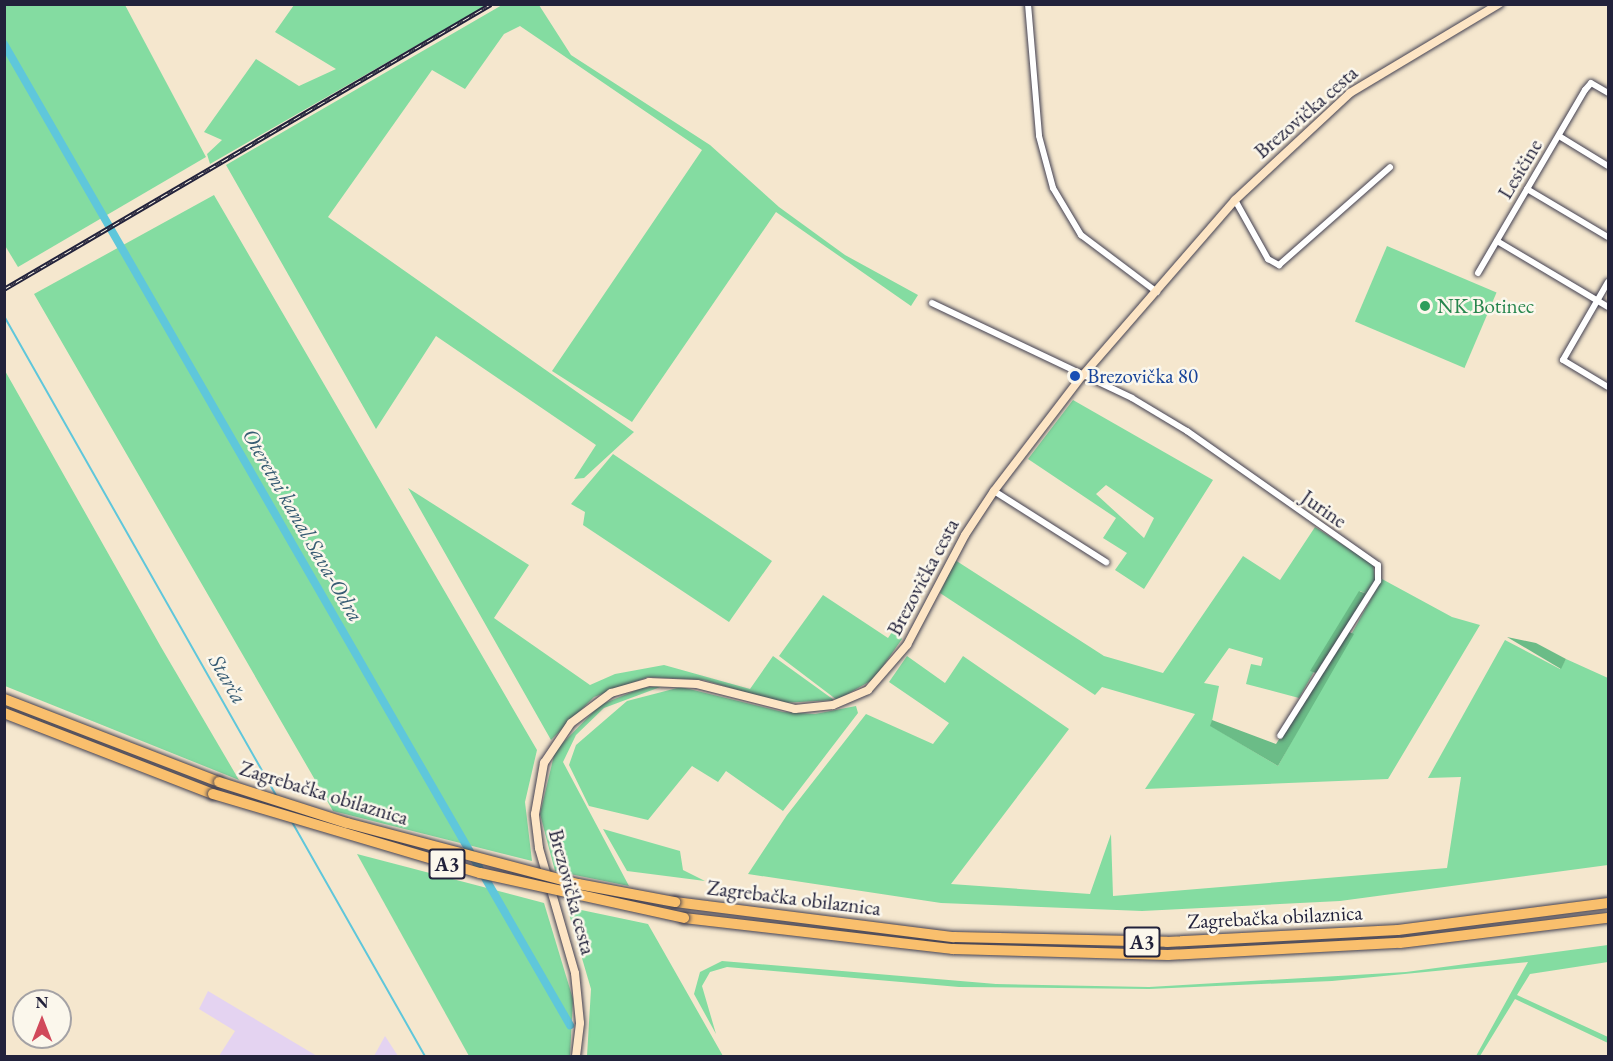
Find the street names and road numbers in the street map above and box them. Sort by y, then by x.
street label: Brezovička cesta [1249,60,1363,164]
street label: Lesičine [1492,135,1548,203]
street label: Jurine [1296,484,1352,534]
street label: Brezovička cesta [882,514,964,640]
street label: Zagrebačka obilaznica [237,755,411,831]
street label: Brezovička cesta [543,826,601,958]
road number: A3 [428,847,466,881]
street label: Zagrebačka obilaznica [705,875,883,921]
street label: Zagrebačka obilaznica [1187,900,1363,934]
road number: A3 [1122,925,1162,959]

